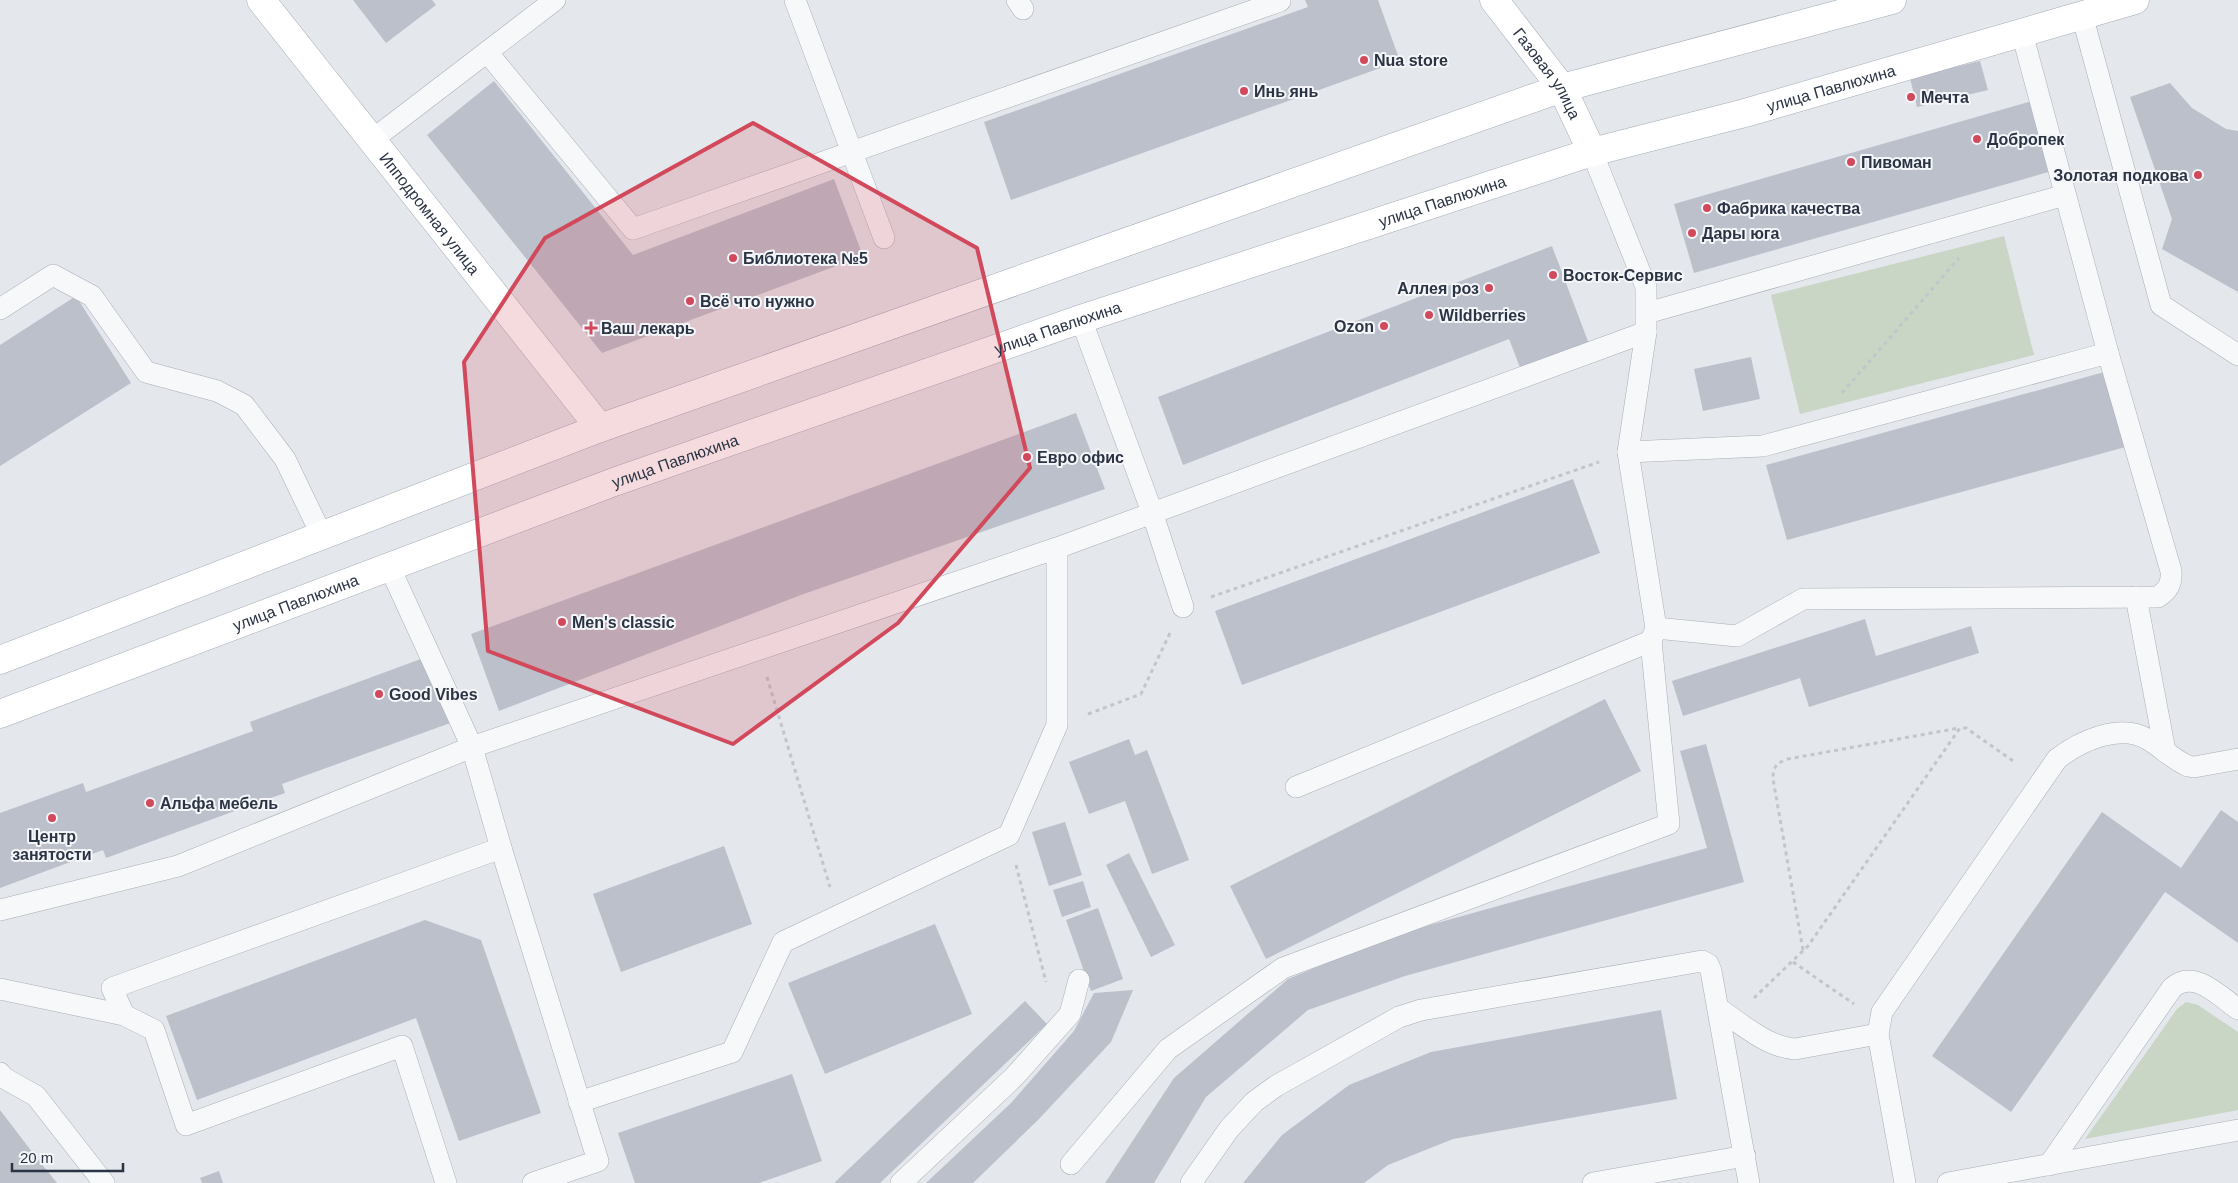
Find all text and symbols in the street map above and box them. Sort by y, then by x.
street label: Газовая улица [1510,25,1583,122]
place label: Nua store [1374,52,1448,69]
marker: Nua store [1358,54,1370,66]
street label: улица Павлюхина [1765,62,1897,115]
place label: Инь янь [1254,83,1318,100]
marker: Инь янь [1238,85,1250,97]
place label: Мечта [1921,89,1969,106]
marker: Мечта [1905,91,1917,103]
place label: Добропек [1987,131,2065,148]
marker: Добропек [1971,133,1983,145]
street label: Ипподромная улица [376,149,483,278]
place label: Пивоман [1861,154,1932,171]
marker: Пивоман [1845,156,1857,168]
place label: Золотая подкова [2053,167,2188,184]
marker: Золотая подкова [2192,169,2204,181]
street label: улица Павлюхина [1377,173,1508,230]
place label: Фабрика качества [1717,200,1860,217]
marker: Фабрика качества [1701,202,1713,214]
place label: Дары юга [1702,225,1780,242]
marker: Дары юга [1686,227,1698,239]
place label: Библиотека №5 [743,250,868,267]
marker: Библиотека №5 [727,252,739,264]
place label: Восток-Сервис [1563,267,1683,284]
marker: Восток-Сервис [1547,269,1559,281]
place label: Аллея роз [1397,280,1479,297]
marker: Аллея роз [1483,282,1495,294]
place label: Всё что нужно [700,293,815,310]
marker: Всё что нужно [684,295,696,307]
street label: улица Павлюхина [992,298,1123,358]
place label: Wildberries [1439,307,1526,324]
marker: Wildberries [1423,309,1435,321]
place label: Ozon [1334,318,1374,335]
place label: Ваш лекарь [601,320,695,337]
marker: Ozon [1378,320,1390,332]
marker: Ваш лекарь [585,322,597,334]
street label: улица Павлюхина [610,431,741,491]
place label: Евро офис [1037,449,1124,466]
marker: Евро офис [1021,451,1033,463]
street label: улица Павлюхина [231,571,361,634]
place label: Men's classic [572,614,675,631]
marker: Men's classic [556,616,568,628]
place label: Good Vibes [389,686,478,703]
marker: Good Vibes [373,688,385,700]
place label: Альфа мебель [160,795,278,812]
marker: Альфа мебель [144,797,156,809]
marker: Центр занятости [46,812,58,824]
place label: Центр занятости [12,828,92,863]
scale bar [12,1140,124,1172]
text: 20 m [20,1149,53,1166]

